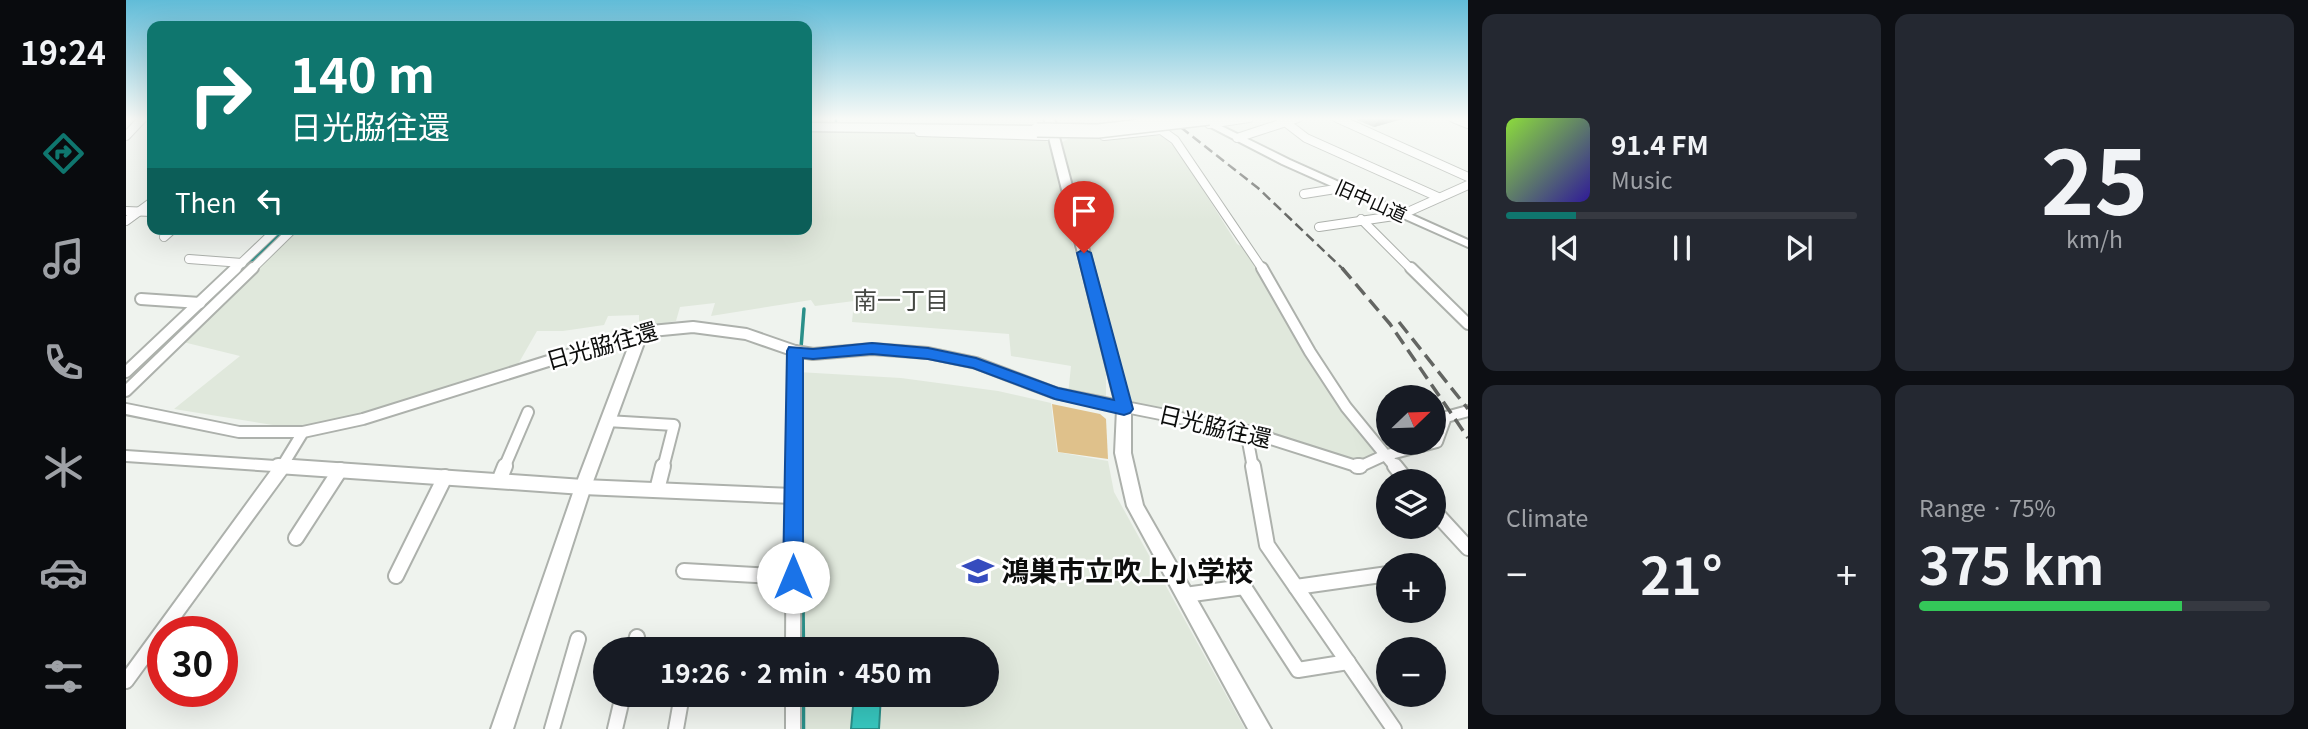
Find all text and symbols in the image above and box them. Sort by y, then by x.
text: 19:24 [20,28,106,74]
text: 140 m [290,36,435,107]
icon: right [175,49,266,140]
text: 日光脇往還 [290,102,450,148]
text: 25 [2041,109,2148,241]
text: 91.4 FM [1611,125,1709,162]
icon: directions [39,129,88,178]
text: Music [1611,162,1672,196]
street label: 旧中山道 [1331,172,1412,227]
pin [1054,181,1114,253]
icon: left [251,182,289,220]
text: Then [175,183,237,220]
icon: arrive [1065,192,1103,230]
text: km/h [2066,221,2123,255]
icon: previous [1546,229,1584,267]
icon: pause [1663,229,1701,267]
icon: next [1780,229,1818,267]
icon: music [39,234,88,283]
district label: 南一丁目 [853,281,949,316]
street label: 日光脇往還 [541,312,661,376]
icon: phone [39,338,88,387]
north arrow [1376,385,1446,455]
map controls [1376,385,1446,707]
street label: 日光脇往還 [1156,396,1275,455]
icon: climate [39,443,88,492]
button: layers [1376,469,1446,539]
text: Range · 75% [1919,490,2056,524]
text: Climate [1506,500,1588,534]
text: 375 km [1919,525,2104,600]
text: 21° [1640,535,1723,610]
position arrow [756,540,830,614]
text: − [1506,545,1527,600]
text: + [1836,545,1857,600]
icon: car [39,548,88,597]
place label: 鴻巣市立吹上小学校 [1001,549,1253,589]
button: + [1376,553,1446,623]
school or university icon: 鴻巣市立吹上小学校 [961,554,995,588]
speed limit sign: 30 [147,616,238,707]
button: − [1376,637,1446,707]
icon: filters [39,652,88,701]
text: 19:26 · 2 min · 450 m [660,653,932,690]

